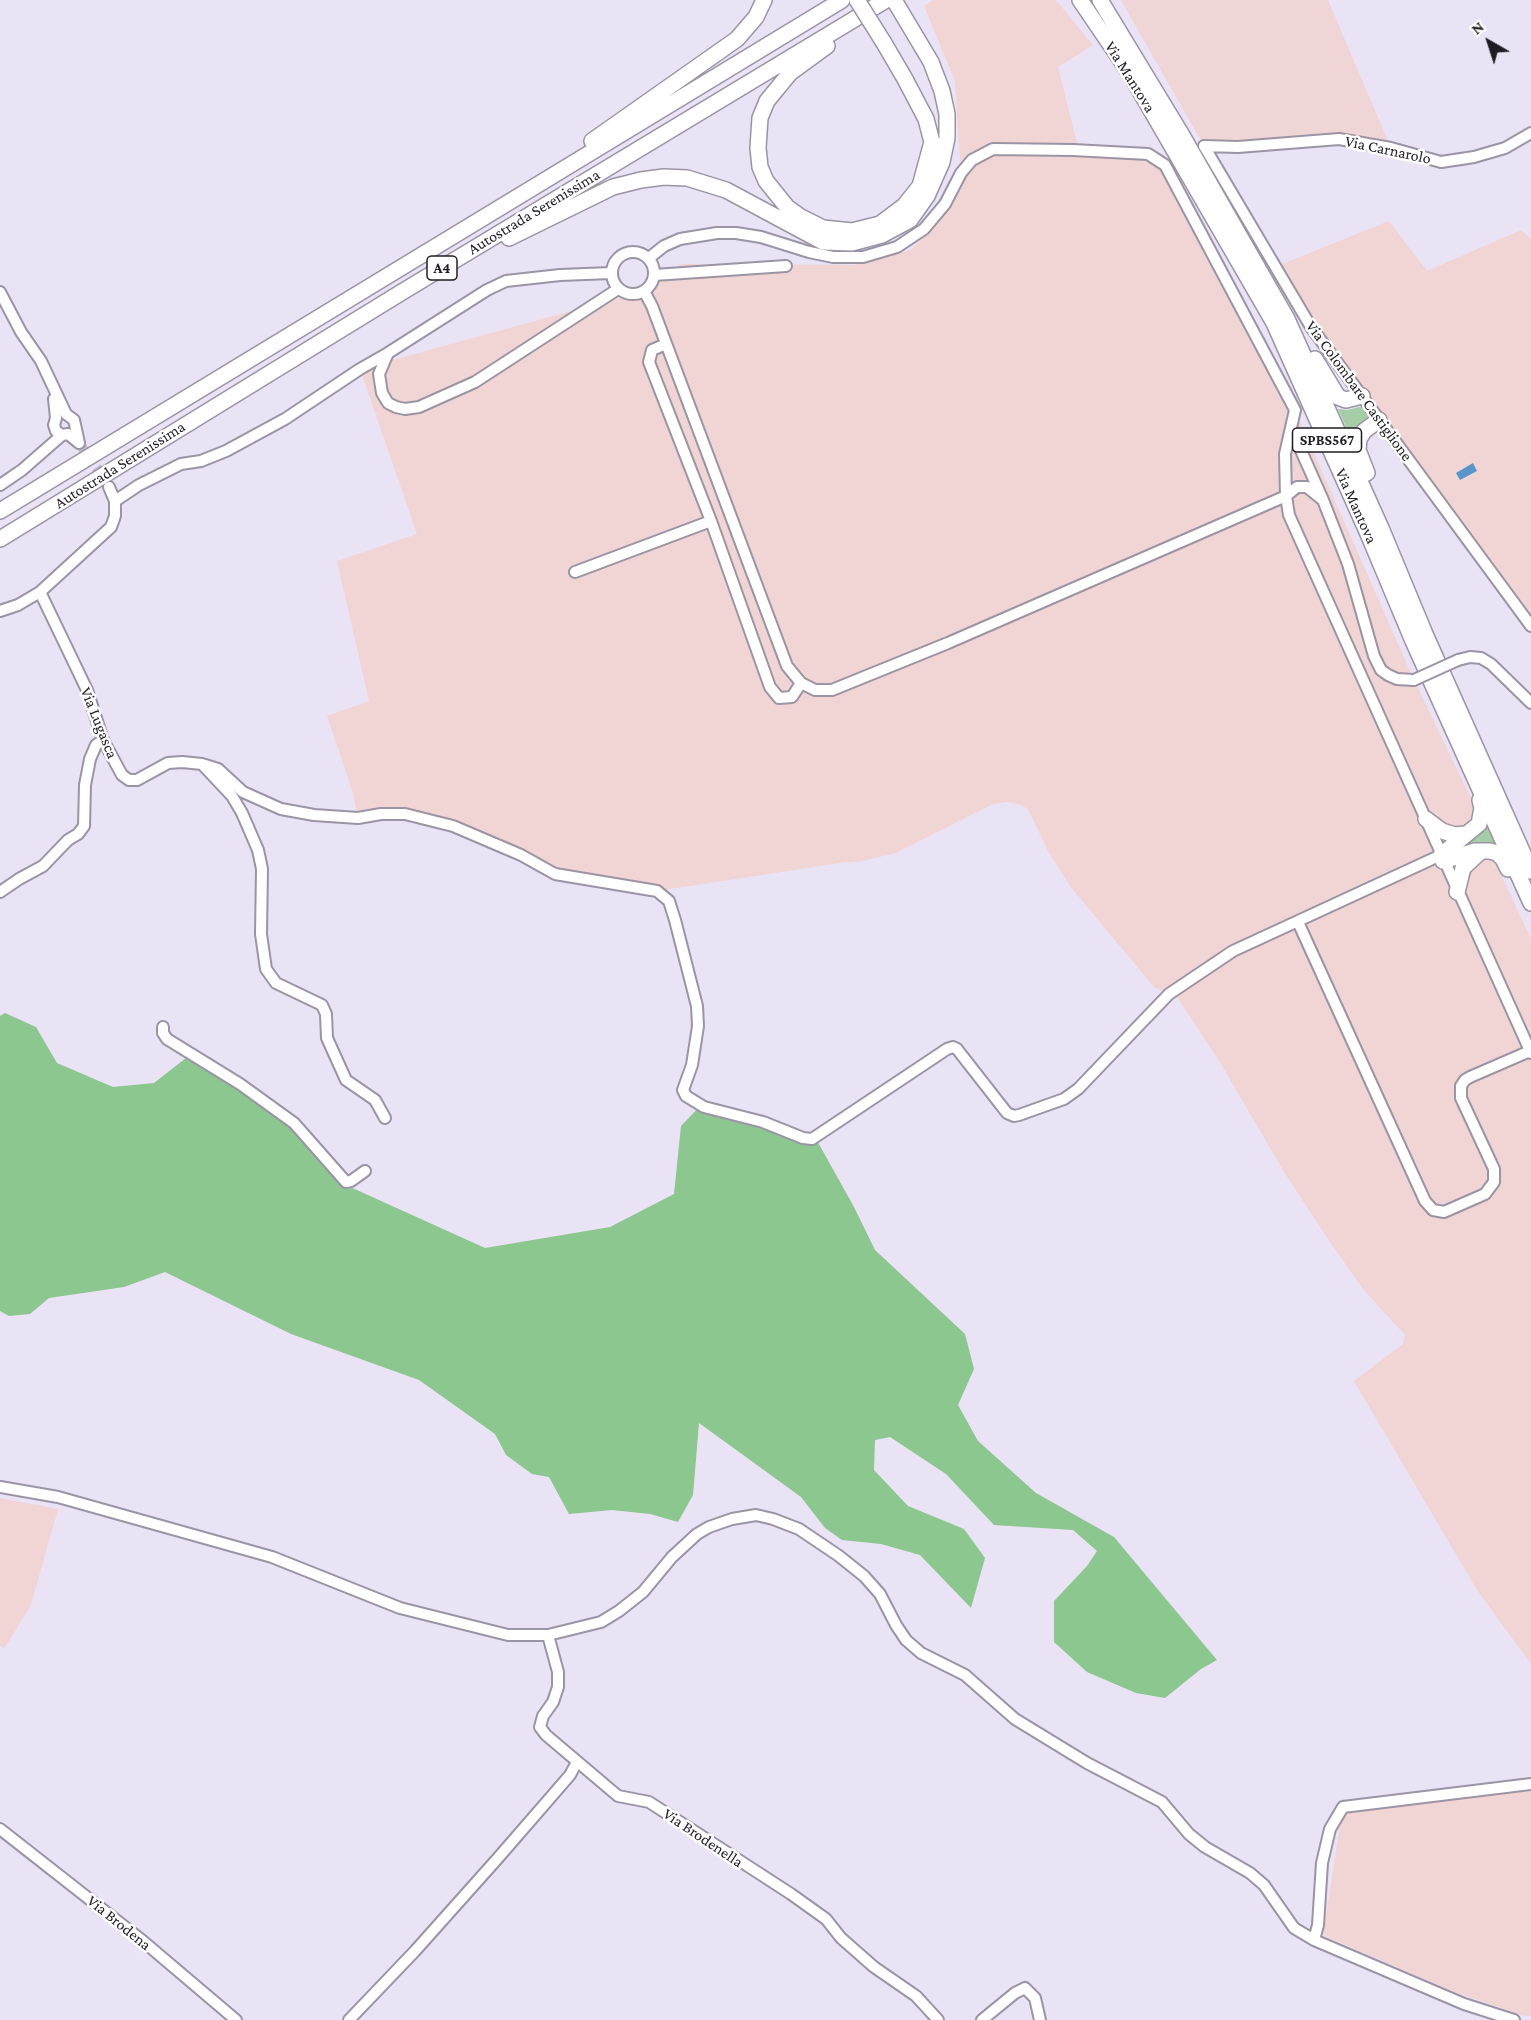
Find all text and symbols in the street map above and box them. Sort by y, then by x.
north arrow [1459,12,1519,72]
text: N [1468,18,1487,38]
street label: Via Mantova [1101,38,1159,116]
street label: Via Carnarolo [1343,132,1433,168]
street label: Autostrada Serenissima [465,165,603,259]
road number: A4 [427,256,457,280]
street label: Via Colombare Castiglione [1302,317,1416,465]
street label: Autostrada Serenissima [51,417,189,513]
road number: SPBS567 [1292,428,1362,452]
street label: Via Mantova [1331,465,1381,547]
street label: Via Lugasca [76,685,122,761]
street label: Via Brodenella [659,1804,747,1872]
street label: Via Brodena [83,1891,155,1955]

